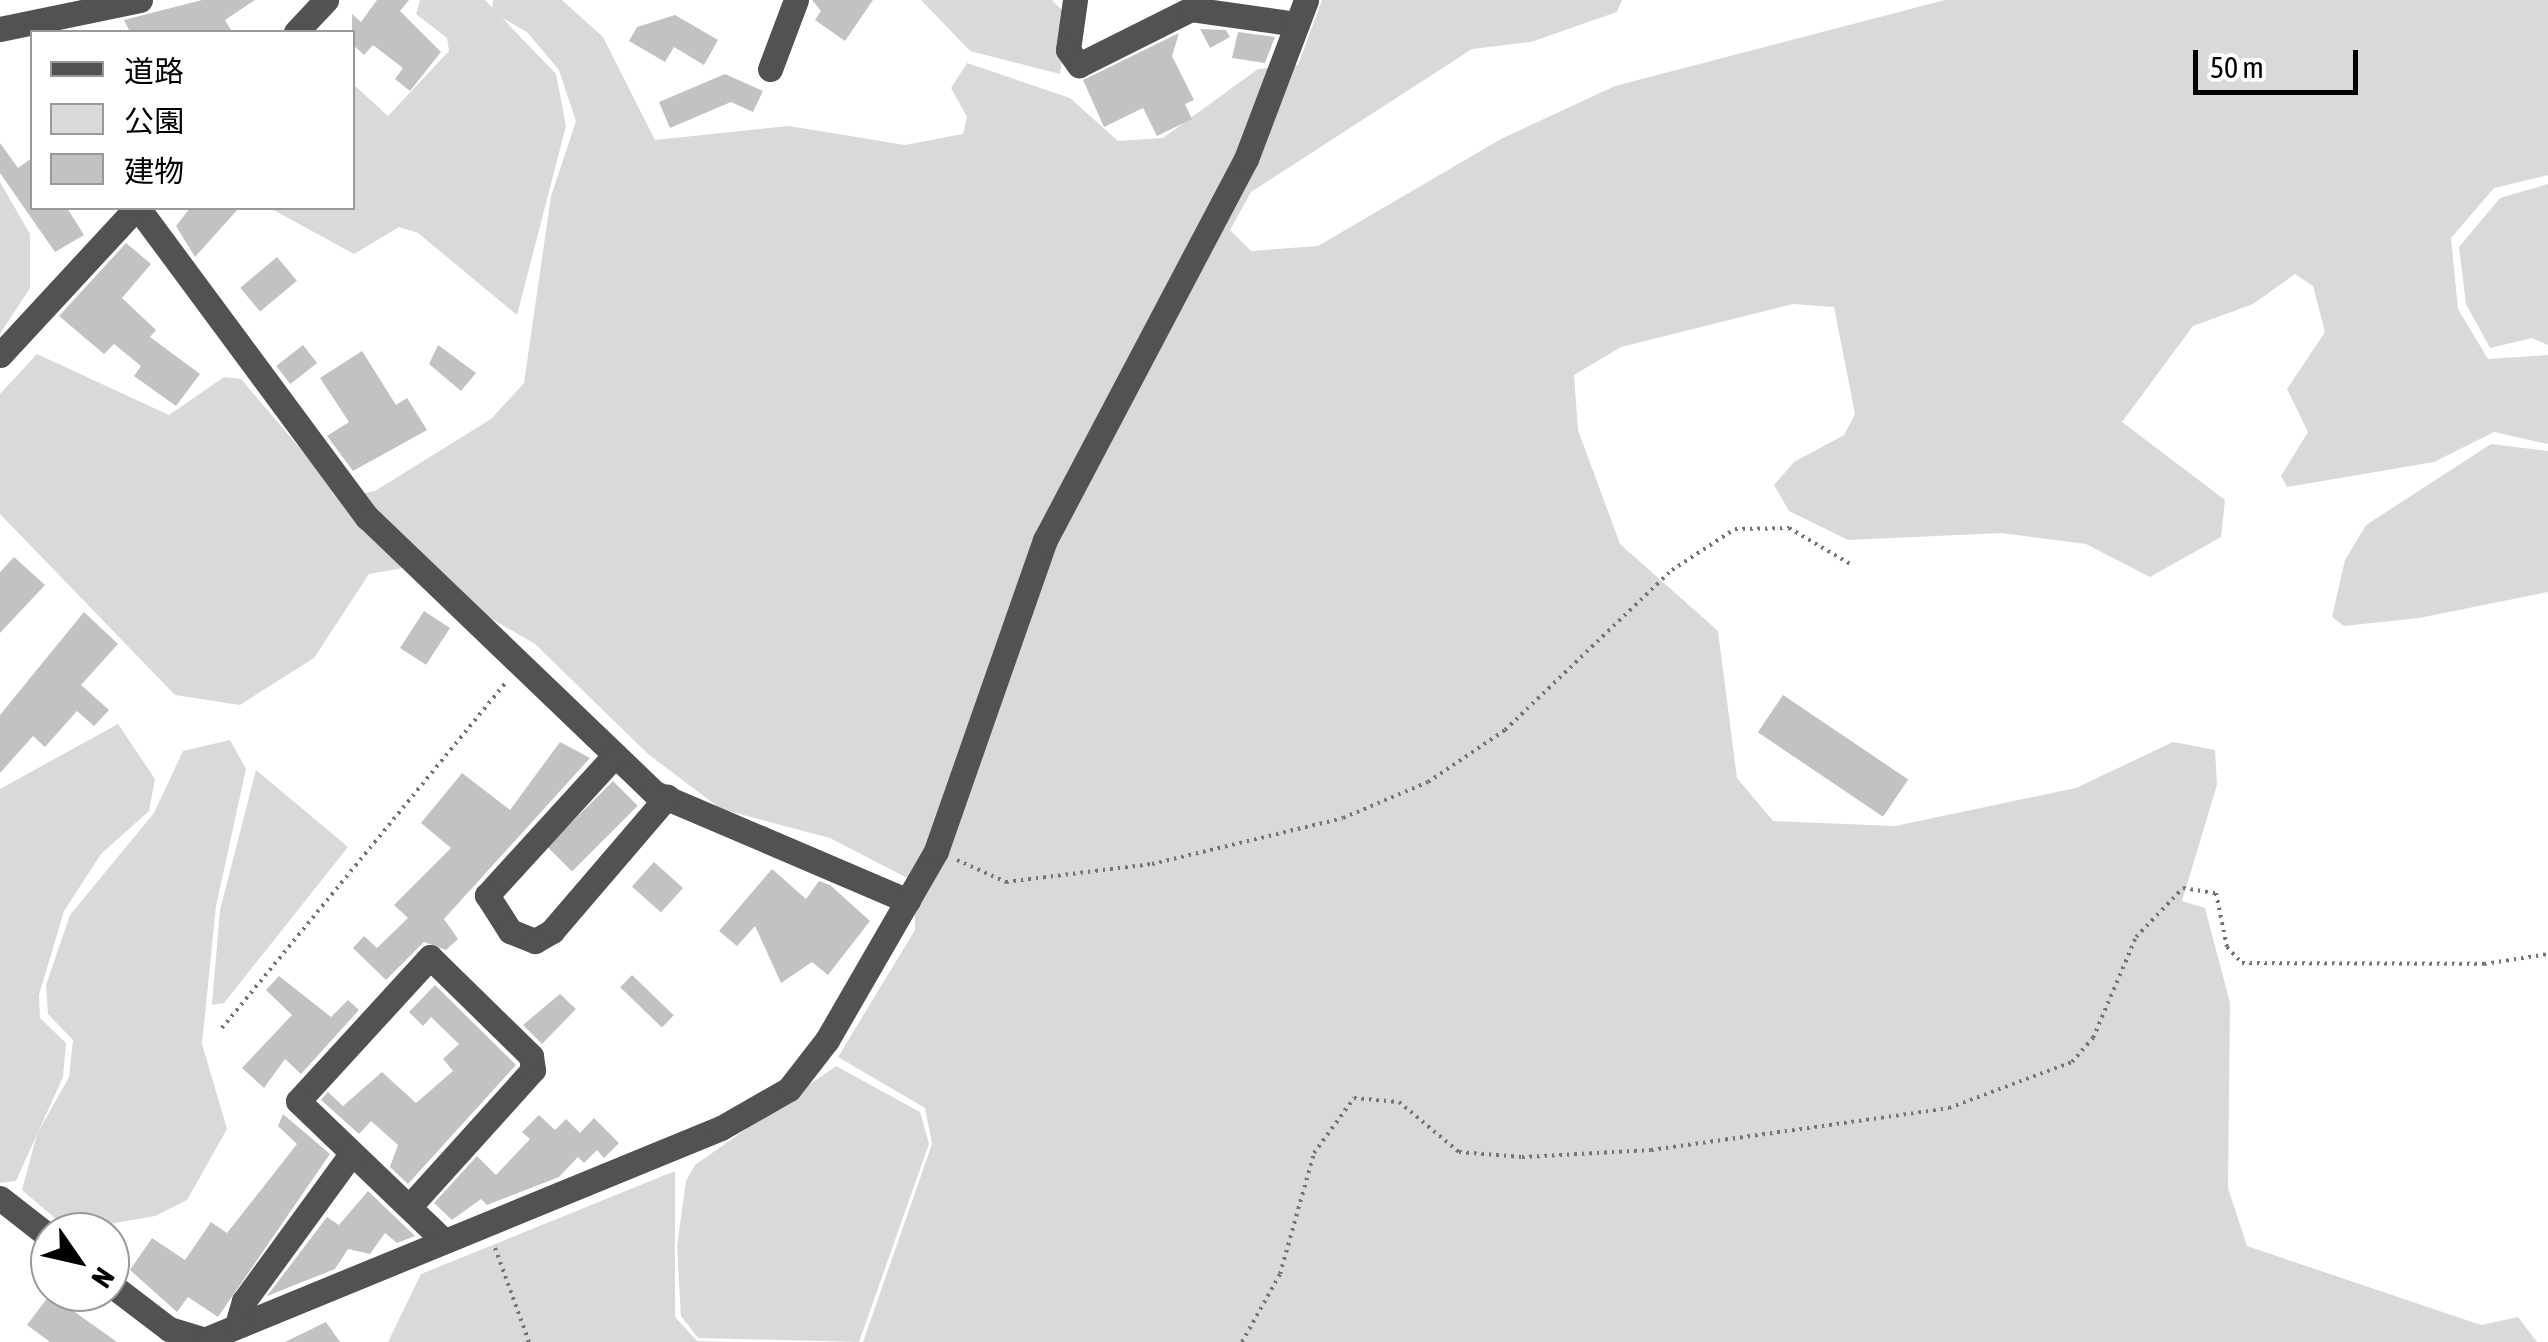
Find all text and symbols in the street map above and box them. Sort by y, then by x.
legend [30,30,355,210]
scale bar [2198,30,2363,92]
text: 50 m [2210,50,2264,84]
text: 道路 [124,54,184,88]
text: 公園 [124,104,184,138]
text: 建物 [124,154,184,188]
north arrow [30,1212,130,1312]
text: N [85,1262,121,1293]

